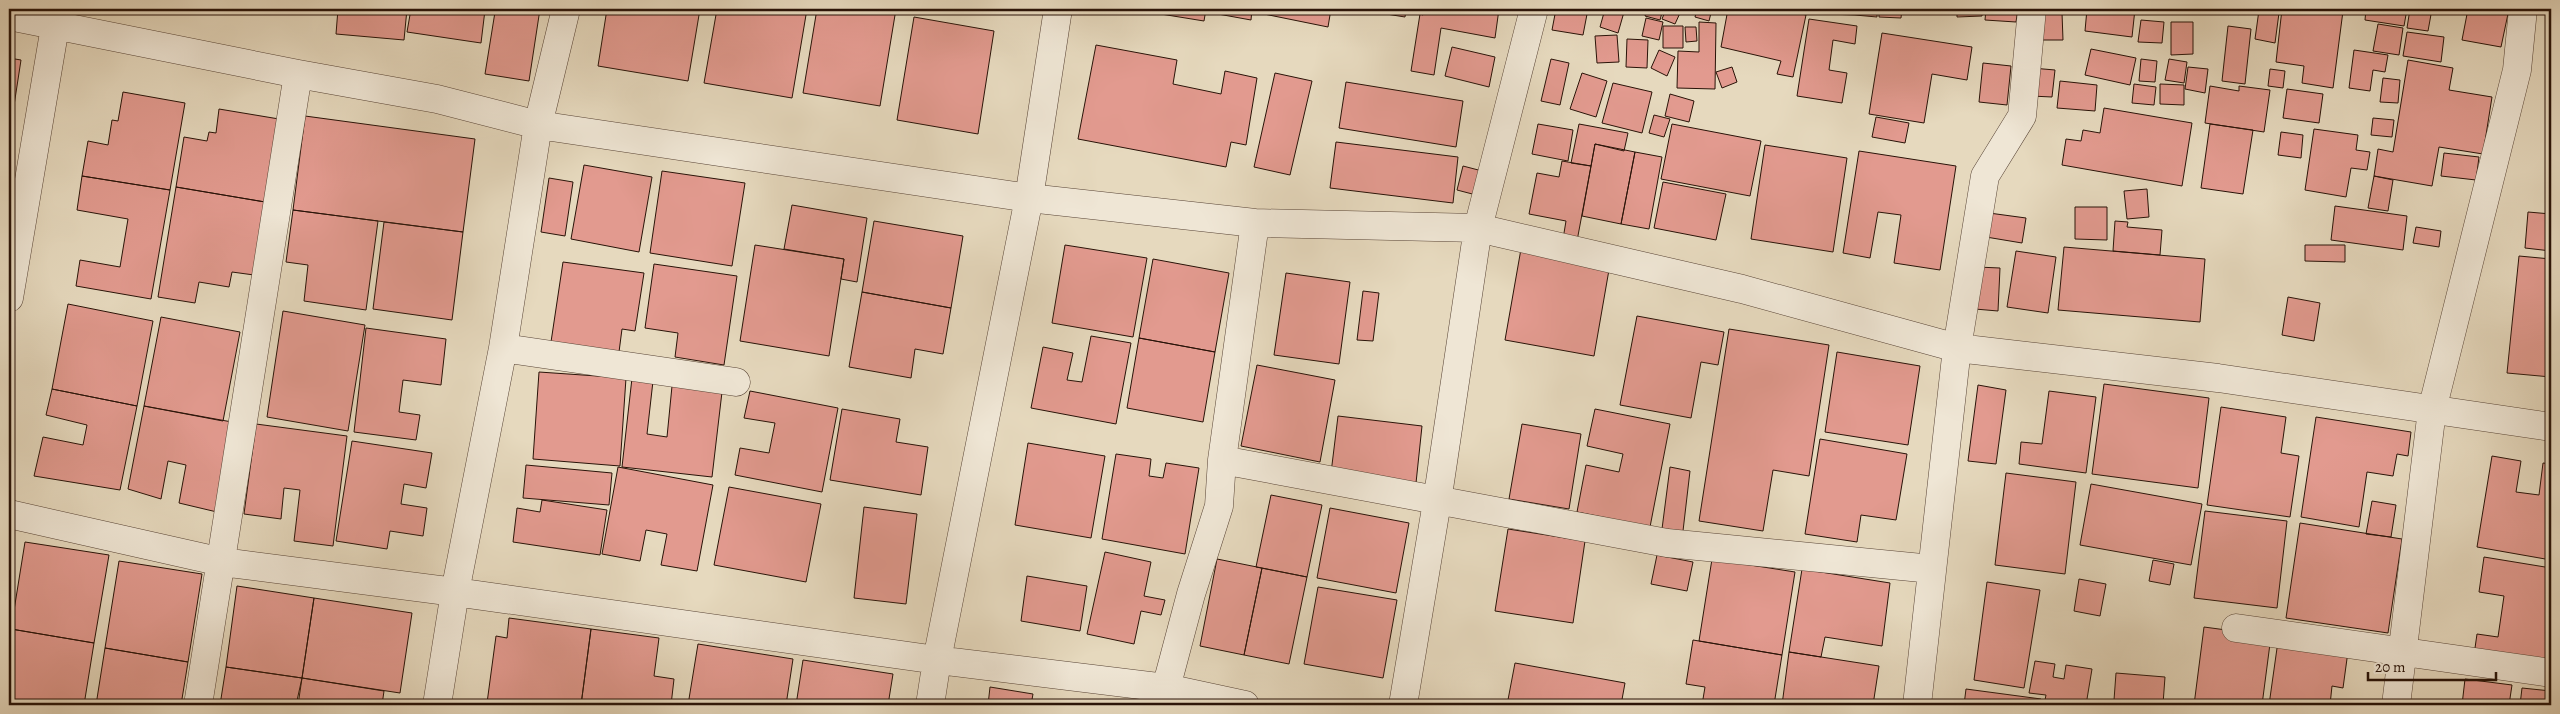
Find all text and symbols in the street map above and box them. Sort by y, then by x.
scale bar [2368,649,2495,681]
text: 20 m [2375,657,2406,677]

